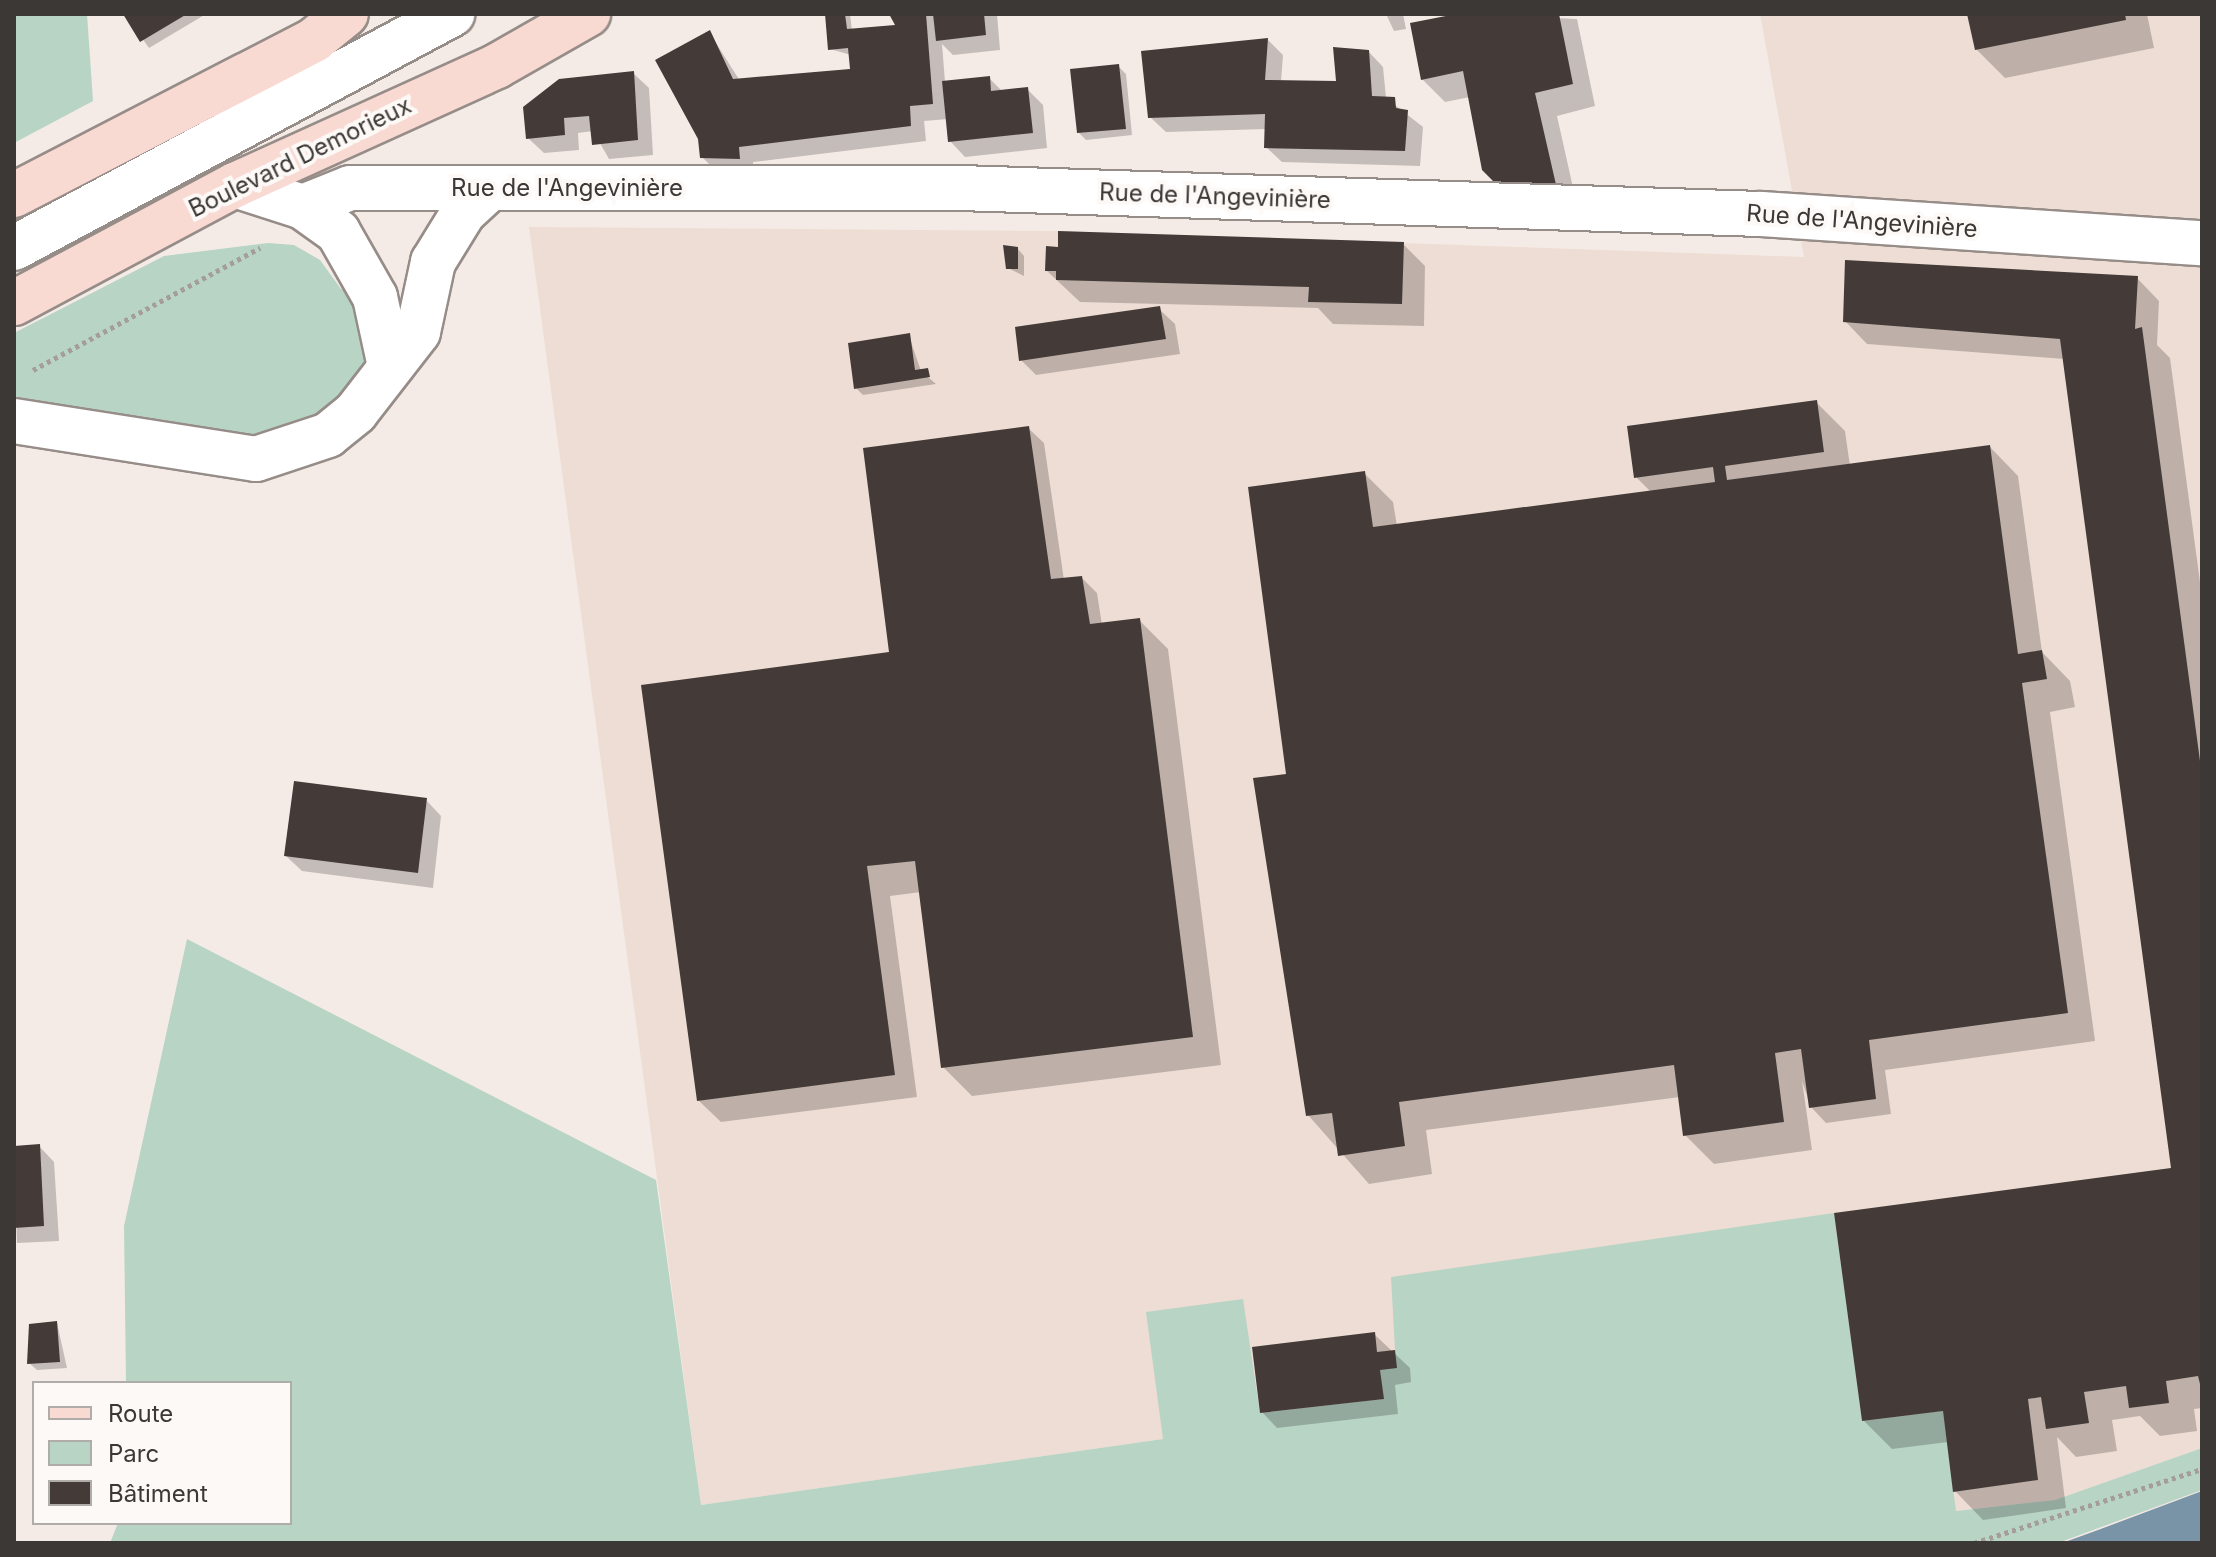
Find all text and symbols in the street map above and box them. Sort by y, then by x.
street label: Boulevard Demorieux [184,91,416,223]
street label: Rue de l'Angevinière [451,174,683,202]
street label: Rue de l'Angevinière [1099,178,1331,214]
street label: Rue de l'Angevinière [1745,199,1979,243]
legend [32,1381,292,1525]
text: Route [108,1399,173,1428]
text: Parc [108,1439,159,1468]
text: Bâtiment [108,1479,208,1508]

